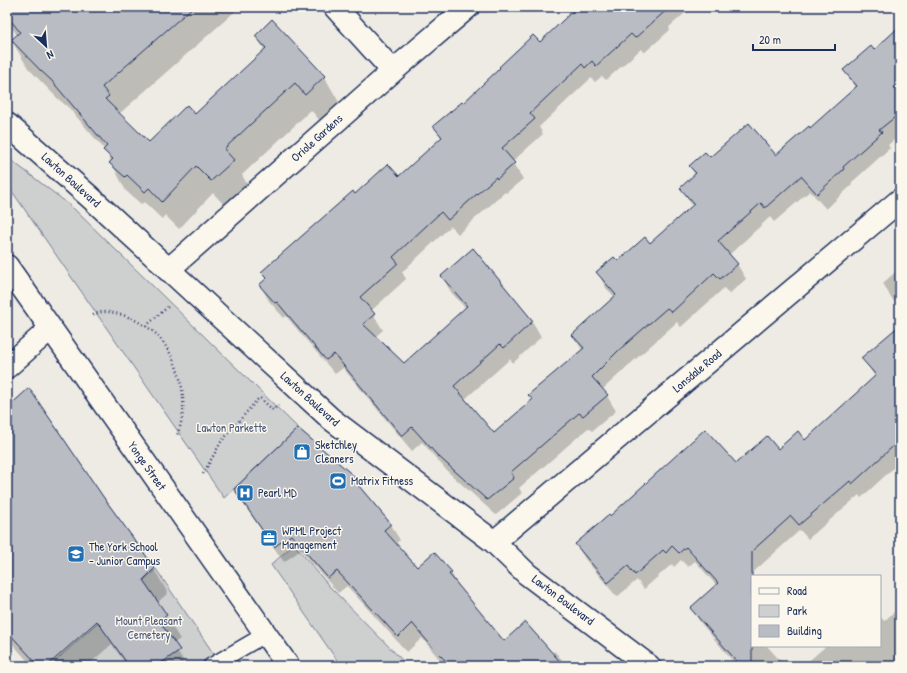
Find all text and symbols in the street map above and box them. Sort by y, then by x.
north arrow [26,26,66,66]
scale bar [753,26,835,52]
text: 20 m [759,31,781,48]
text: N [45,47,56,63]
street label: Oriole Gardens [287,110,346,165]
street label: Lawton Boulevard [38,148,105,211]
street label: Lonsdale Road [669,345,725,396]
street label: Lawton Boulevard [277,367,344,430]
park label: Lawton Parkette [197,419,267,436]
place label: Sketchley Cleaners [315,436,357,467]
street label: Yonge Street [124,438,171,494]
shop icon: Sketchley Cleaners [292,442,312,462]
sports icon: Matrix Fitness [328,471,348,491]
place label: Matrix Fitness [351,472,414,489]
hospital icon: Pearl MD [235,483,255,503]
place label: Pearl MD [258,484,297,501]
place label: WPML Project Management [282,522,342,553]
office icon: WPML Project Management [259,528,279,548]
place label: The York School - Junior Campus [89,538,161,569]
school or university icon: The York School - Junior Campus [66,544,86,564]
street label: Lawton Boulevard [528,570,598,629]
legend [751,575,881,647]
text: Road [787,582,807,599]
text: Park [787,602,807,619]
park label: Mount Pleasant Cemetery [116,612,183,643]
text: Building [787,622,822,639]

